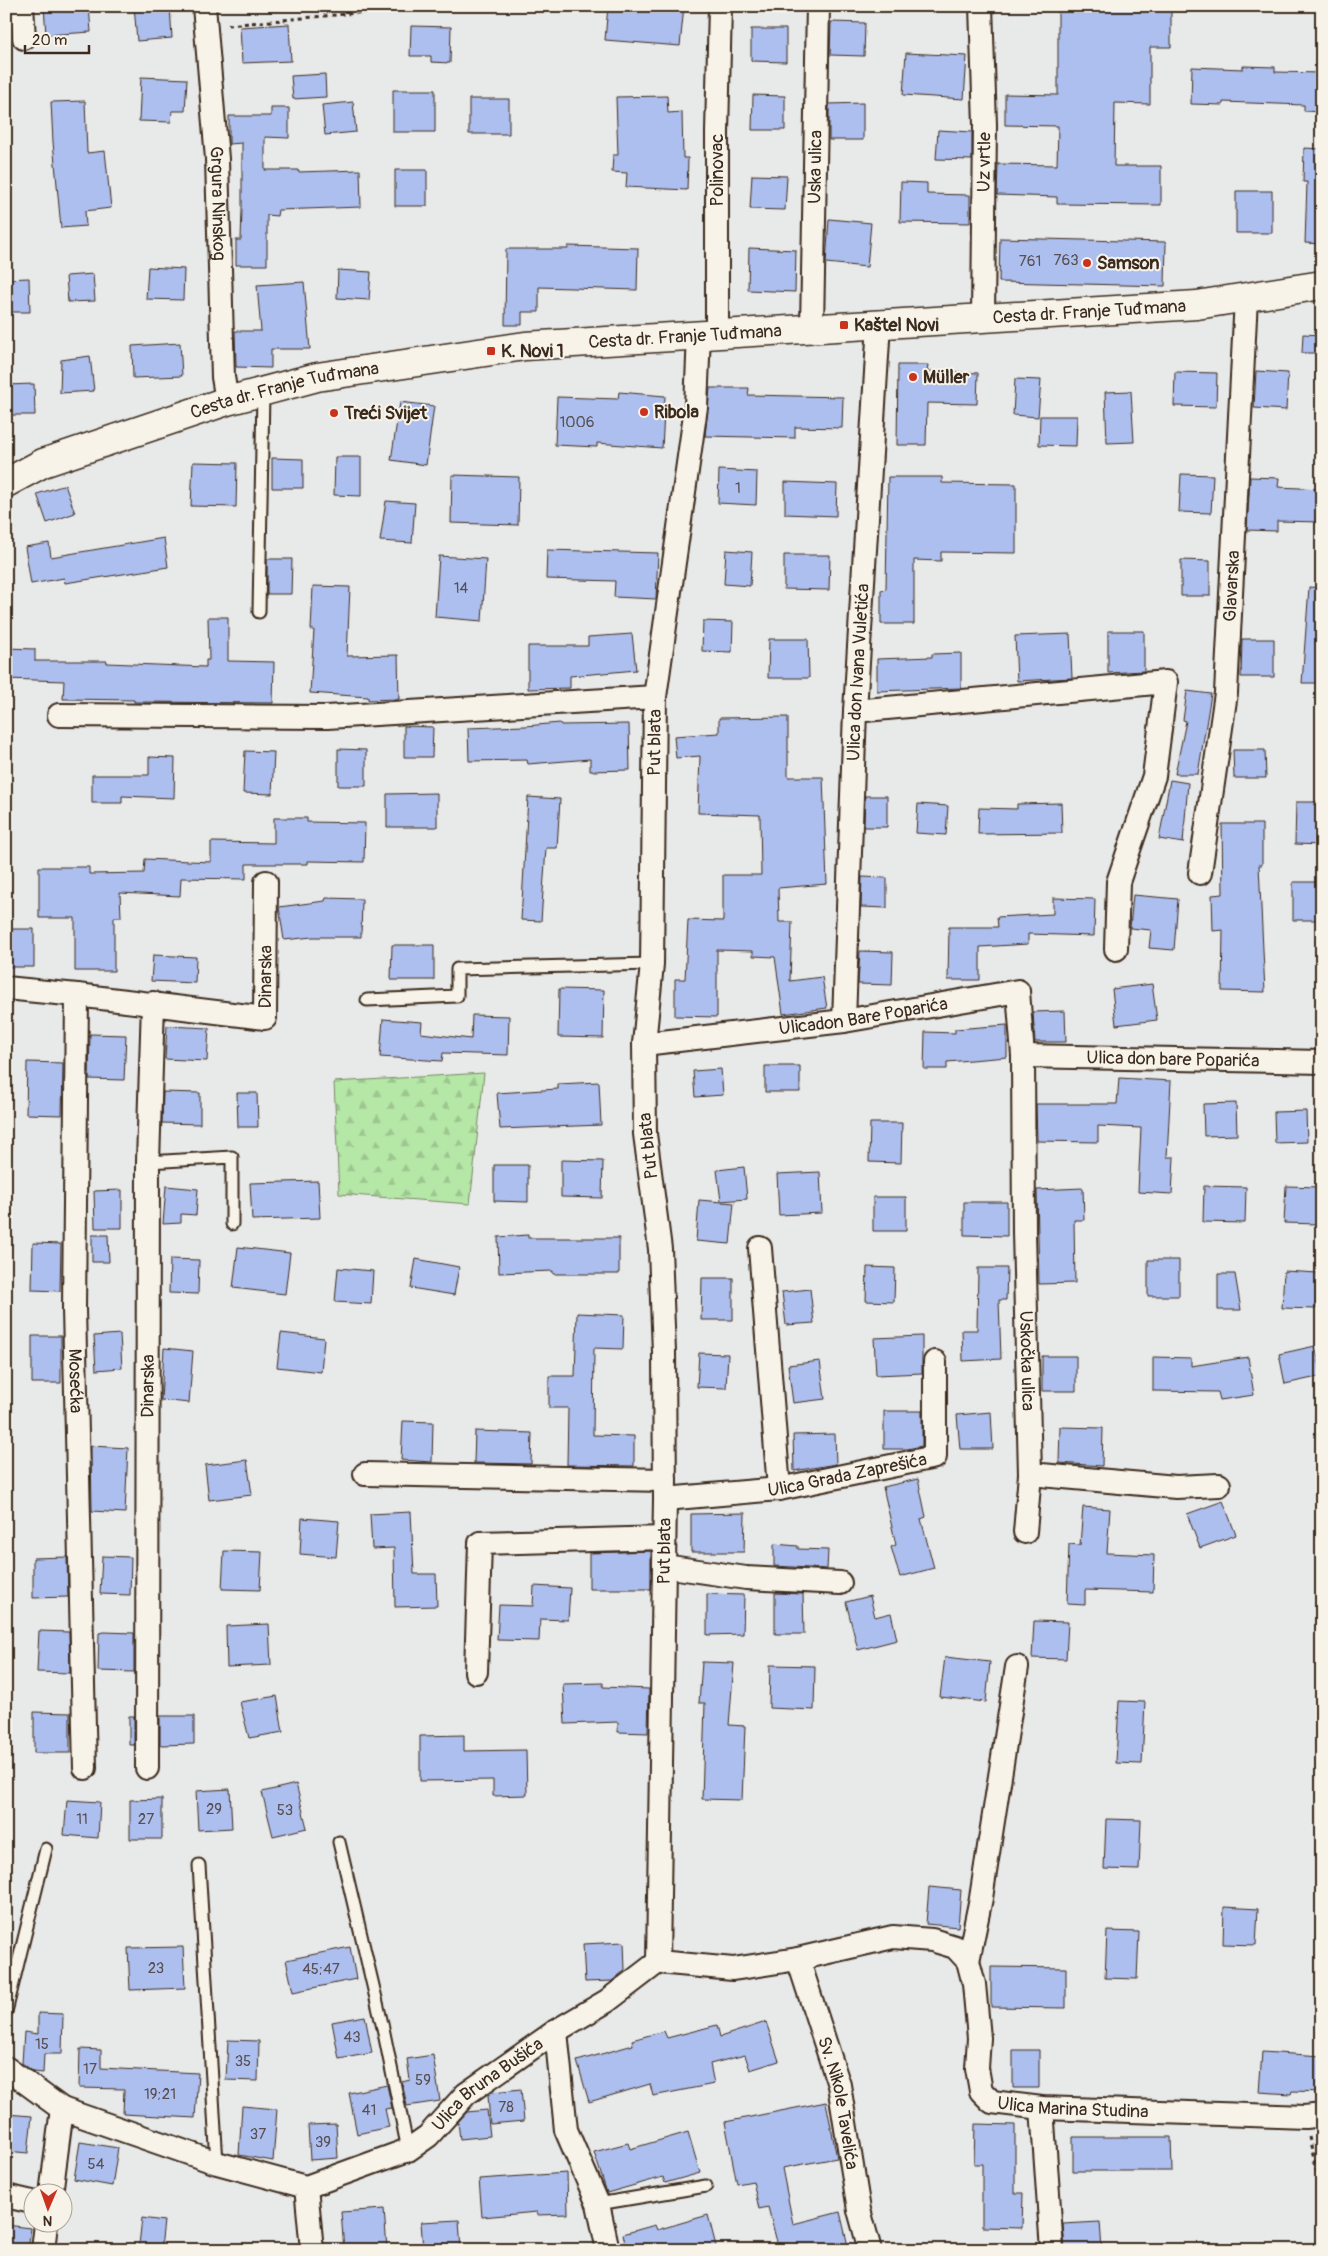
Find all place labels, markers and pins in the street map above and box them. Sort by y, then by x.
place label: Samson [1097,252,1159,275]
marker: Samson [1081,257,1093,269]
place label: Kaštel Novi [854,314,939,337]
marker: Kaštel Novi [838,319,850,331]
place label: K. Novi 1 [501,340,564,363]
marker: K. Novi 1 [485,345,497,357]
place label: Müller [923,366,970,389]
marker: Müller [907,371,919,383]
place label: Ribola [654,401,699,424]
place label: Treći Svijet [343,402,428,425]
marker: Ribola [638,406,650,418]
marker: Treći Svijet [328,407,340,419]

